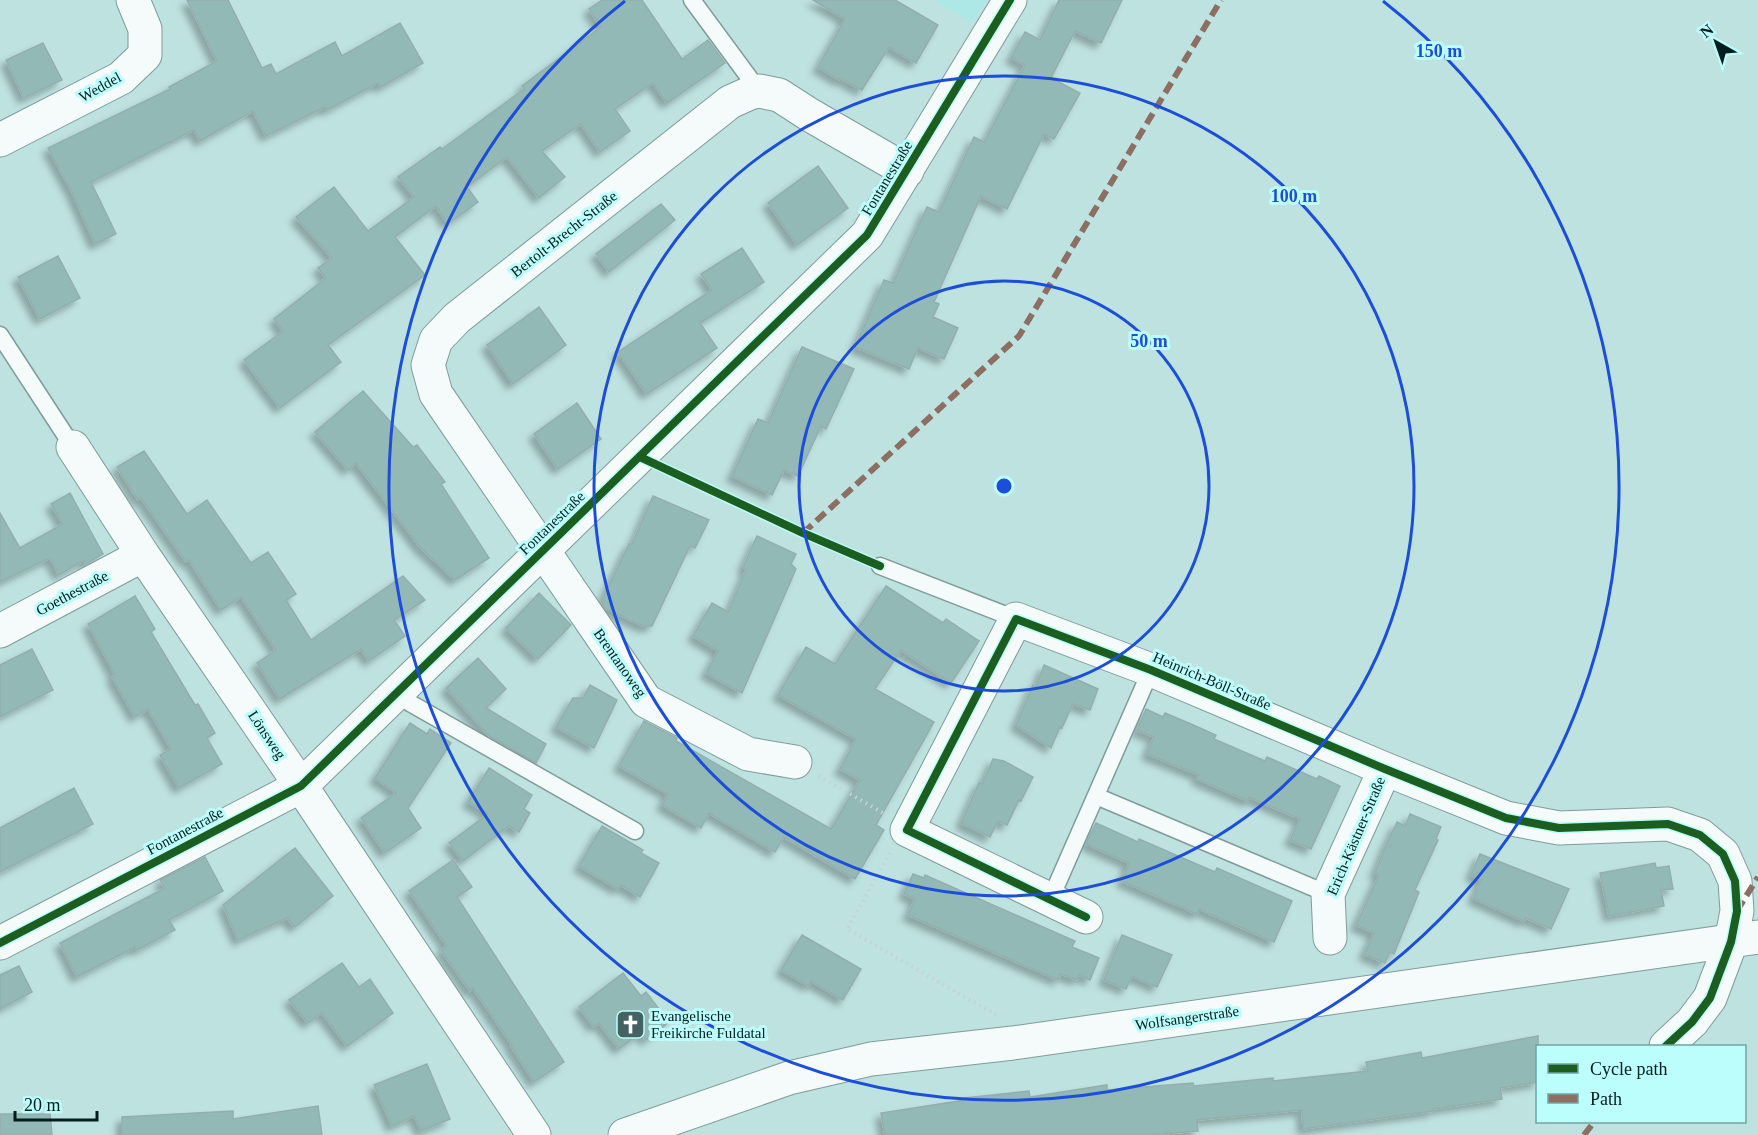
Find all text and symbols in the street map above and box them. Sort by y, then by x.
north arrow [1686,12,1746,72]
text: N [1697,20,1717,41]
text: 150 m [1416,41,1462,61]
street label: Weddel [76,69,124,105]
street label: Fontanestraße [858,138,916,218]
text: 100 m [1271,186,1317,206]
street label: Bertolt-Brecht-Straße [508,187,620,280]
text: 50 m [1130,331,1168,351]
centre of rings [994,476,1014,496]
street label: Fontanestraße [516,488,588,558]
street label: Goethestraße [33,567,111,619]
street label: Brentanoweg [591,626,650,701]
street label: Heinrich-Böll-Straße [1151,649,1274,713]
street label: Lönsweg [245,708,289,763]
street label: Erich-Kästner-Straße [1324,774,1388,898]
street label: Fontanestraße [144,804,226,858]
street label: Wolfsangerstraße [1134,1003,1240,1033]
place label: Evangelische Freikirche Fuldatal [651,1008,766,1041]
church icon: Evangelische Freikirche Fuldatal [614,1009,646,1041]
legend [1536,1045,1746,1123]
text: Cycle path [1590,1059,1667,1079]
scale bar [15,1084,98,1122]
text: Path [1590,1089,1622,1109]
text: 20 m [24,1095,61,1115]

